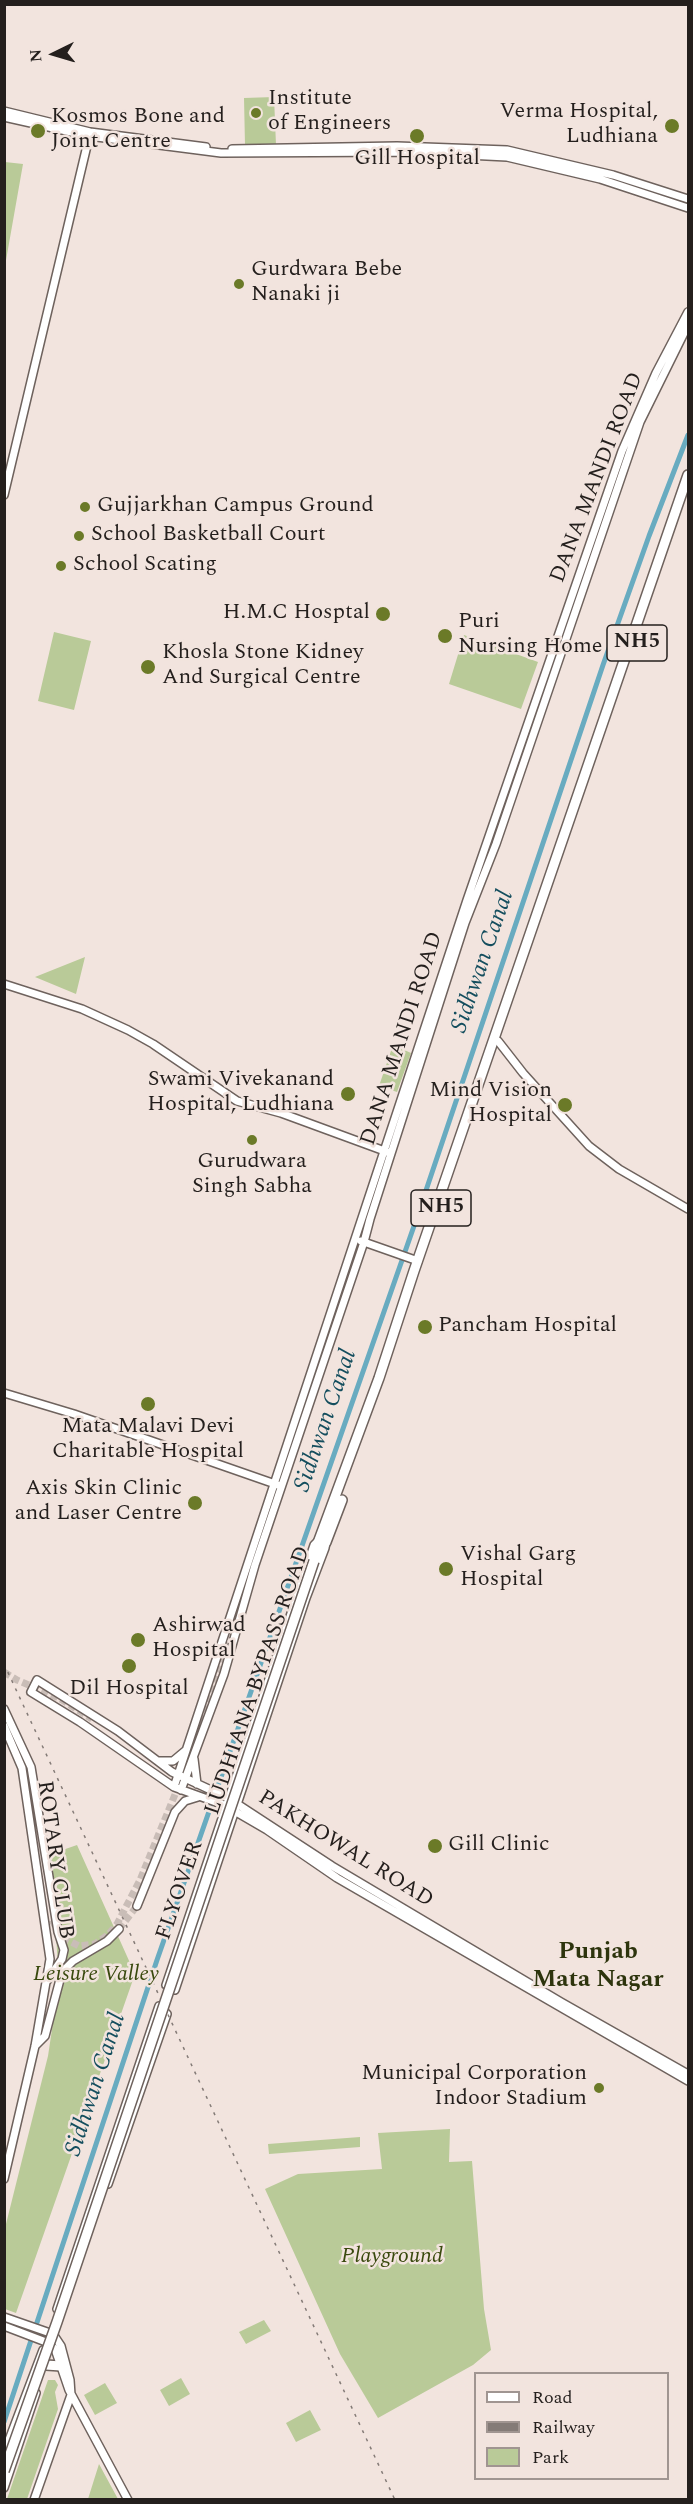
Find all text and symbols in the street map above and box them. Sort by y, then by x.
north arrow [24,24,84,84]
text: N [24,48,49,63]
place label: Institute of Engineers [268,87,391,138]
place label: Verma Hospital, Ludhiana [499,100,658,152]
place label: Kosmos Bone and Joint Centre [51,105,225,156]
marker: Institute of Engineers [249,106,263,120]
marker: Verma Hospital, Ludhiana [663,117,681,135]
marker: Kosmos Bone and Joint Centre [29,122,47,140]
marker: Gill Hospital [408,127,426,145]
place label: Gill Hospital [354,147,480,173]
place label: Gurdwara Bebe Nanaki ji [251,258,402,310]
marker: Gurdwara Bebe Nanaki ji [232,277,246,291]
street label: DANA MANDI ROAD [546,369,650,587]
place label: Gujjarkhan Campus Ground [97,494,374,520]
marker: Gujjarkhan Campus Ground [78,500,92,514]
place label: School Basketball Court [91,523,326,549]
marker: School Basketball Court [72,529,86,543]
place label: School Scating [73,553,217,579]
marker: School Scating [54,559,68,573]
place label: H.M.C Hosptal [223,601,370,627]
marker: H.M.C Hosptal [374,605,392,623]
place label: Puri Nursing Home [458,610,603,662]
road number: NH5 [607,625,667,661]
marker: Puri Nursing Home [436,627,454,645]
place label: Khosla Stone Kidney And Surgical Centre [162,641,364,692]
marker: Khosla Stone Kidney And Surgical Centre [139,658,157,676]
water label: Sidhwan Canal [446,887,522,1037]
street label: DANA MANDI ROAD [356,929,450,1149]
place label: Swami Vivekanand Hospital, Ludhiana [147,1068,334,1120]
place label: Mind Vision Hospital [429,1079,552,1130]
marker: Swami Vivekanand Hospital, Ludhiana [339,1085,357,1103]
marker: Mind Vision Hospital [556,1096,574,1114]
marker: Gurudwara Singh Sabha [245,1133,259,1147]
place label: Gurudwara Singh Sabha [192,1150,312,1202]
road number: NH5 [411,1190,471,1226]
place label: Pancham Hospital [438,1314,617,1340]
marker: Pancham Hospital [416,1318,434,1336]
water label: Sidhwan Canal [289,1346,365,1496]
marker: Mata Malavi Devi Charitable Hospital [139,1395,157,1413]
place label: Mata Malavi Devi Charitable Hospital [52,1415,244,1466]
place label: Axis Skin Clinic and Laser Centre [15,1477,182,1528]
marker: Axis Skin Clinic and Laser Centre [186,1494,204,1512]
street label: LUDHIANA BYPASS ROAD [201,1543,317,1819]
place label: Vishal Garg Hospital [460,1543,576,1594]
marker: Vishal Garg Hospital [437,1560,455,1578]
place label: Ashirwad Hospital [152,1614,246,1666]
marker: Ashirwad Hospital [129,1631,147,1649]
marker: Dil Hospital [120,1657,138,1675]
place label: Dil Hospital [69,1677,189,1703]
street label: ROTARY CLUB [30,1779,78,1941]
street label: PAKHOWAL ROAD [253,1785,437,1915]
place label: Gill Clinic [448,1833,550,1859]
marker: Gill Clinic [426,1837,444,1855]
street label: FLYOVER [152,1838,210,1944]
district label: Punjab Mata Nagar [532,1939,664,1995]
park label: Leisure Valley [33,1963,159,1989]
water label: Sidhwan Canal [60,2010,134,2160]
place label: Municipal Corporation Indoor Stadium [361,2062,587,2114]
marker: Municipal Corporation Indoor Stadium [592,2081,606,2095]
park label: Playground [341,2245,443,2271]
legend [474,2372,669,2480]
text: Road [532,2384,573,2411]
text: Railway [532,2414,595,2441]
text: Park [532,2444,569,2471]

